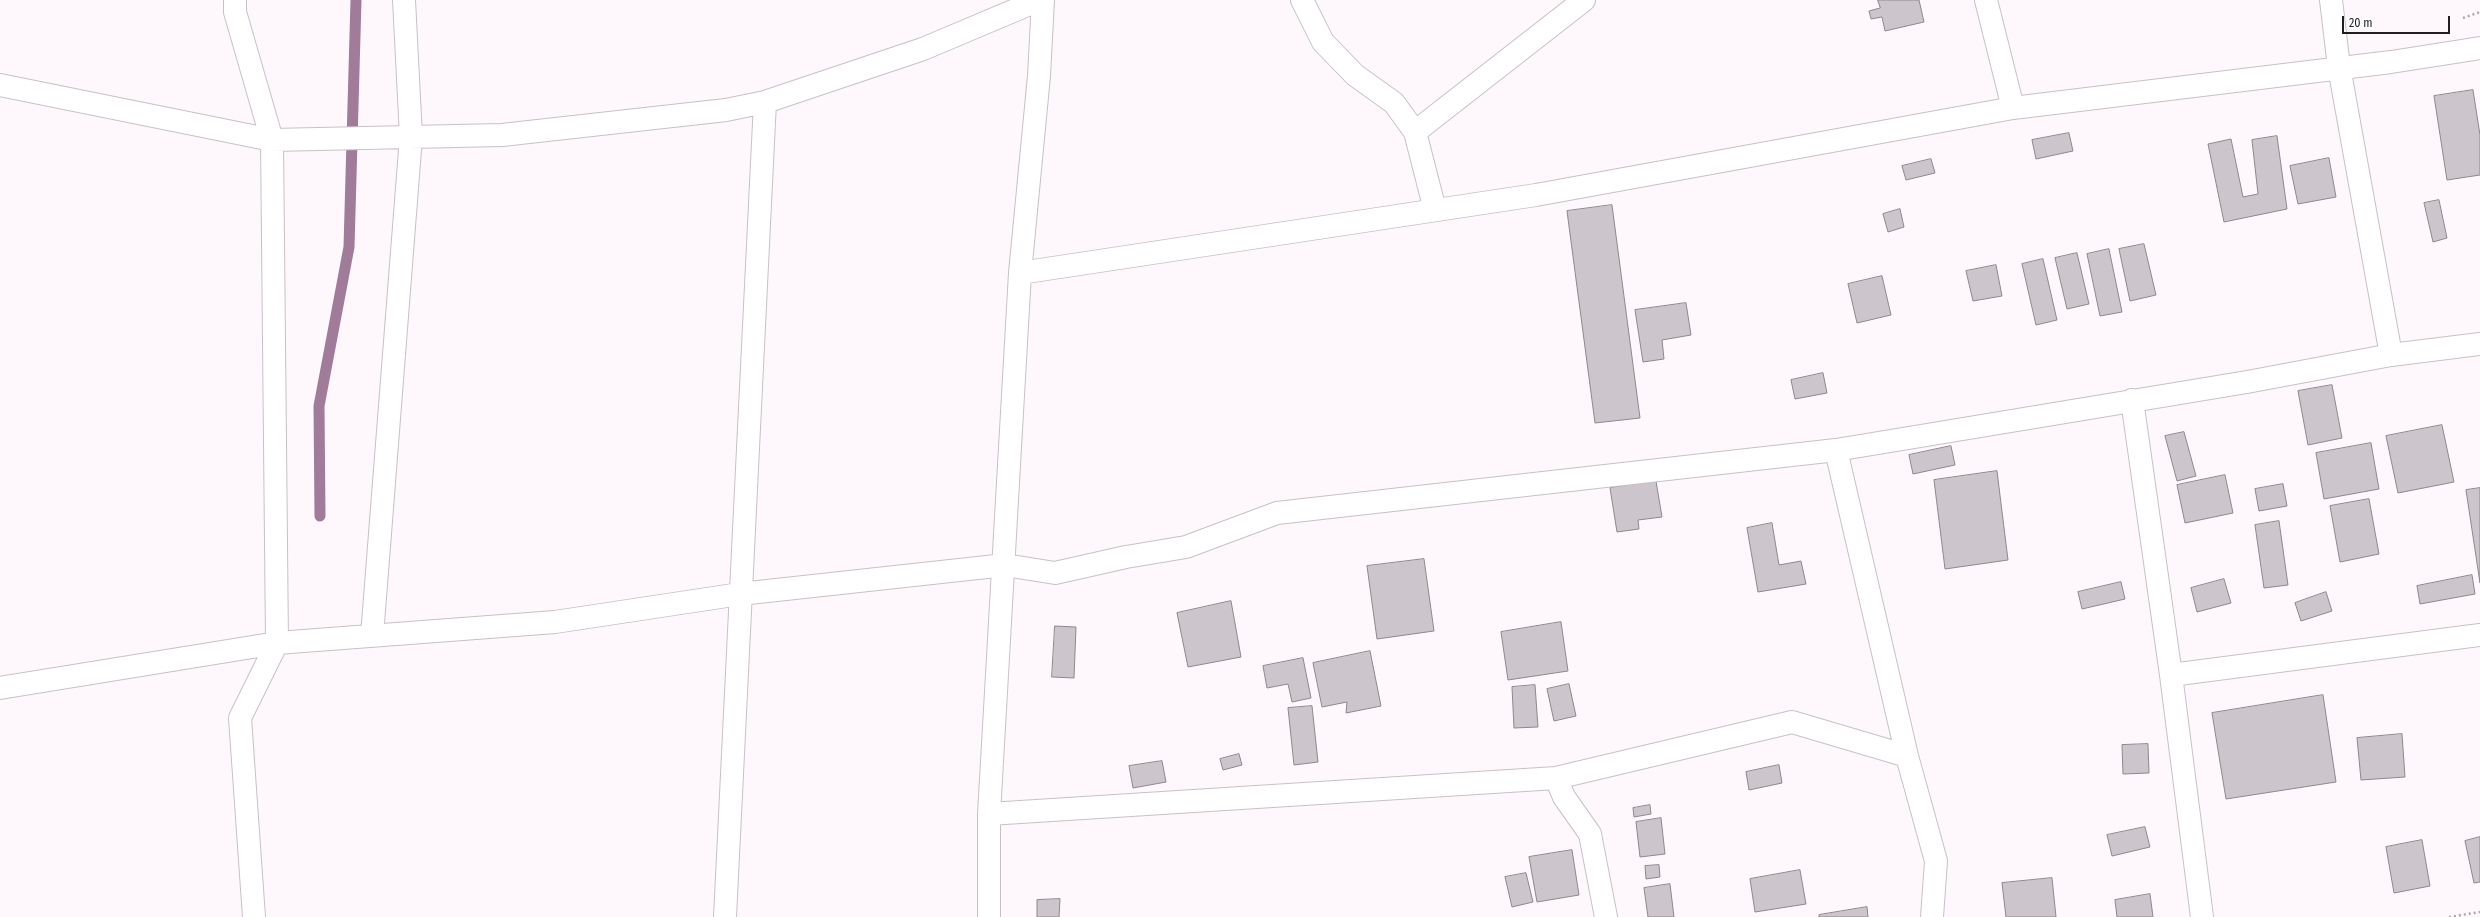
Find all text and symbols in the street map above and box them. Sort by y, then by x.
scale bar [2344,8,2452,34]
text: 20 m [2349,16,2373,30]

